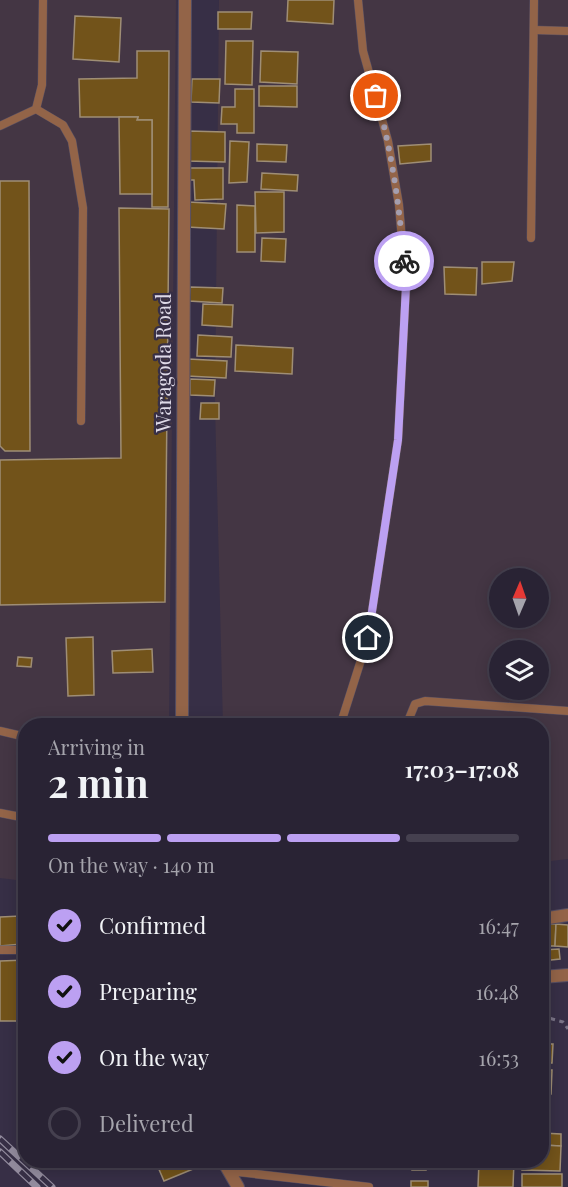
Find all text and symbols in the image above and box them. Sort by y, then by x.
pin [350,70,401,121]
icon: bag [359,79,392,112]
courier [374,231,434,291]
icon: bike [388,245,421,278]
street label: Waragoda Road [149,293,176,434]
north arrow [489,568,549,628]
map controls [489,568,549,700]
pin [342,612,393,663]
icon: home [351,621,384,654]
button: layers [489,640,549,700]
text: Arriving in [48,733,145,760]
text: 17:03–17:08 [405,754,519,784]
text: 2 min [48,756,149,808]
text: On the way · 140 m [48,851,215,878]
icon: check [48,909,81,942]
text: Confirmed [99,910,206,940]
text: 16:47 [478,912,519,939]
icon: check [48,975,81,1008]
text: Preparing [99,976,197,1006]
text: 16:48 [476,978,519,1005]
icon: check [48,1041,81,1074]
text: On the way [99,1042,209,1072]
text: 16:53 [479,1044,519,1071]
text: Delivered [99,1108,194,1138]

